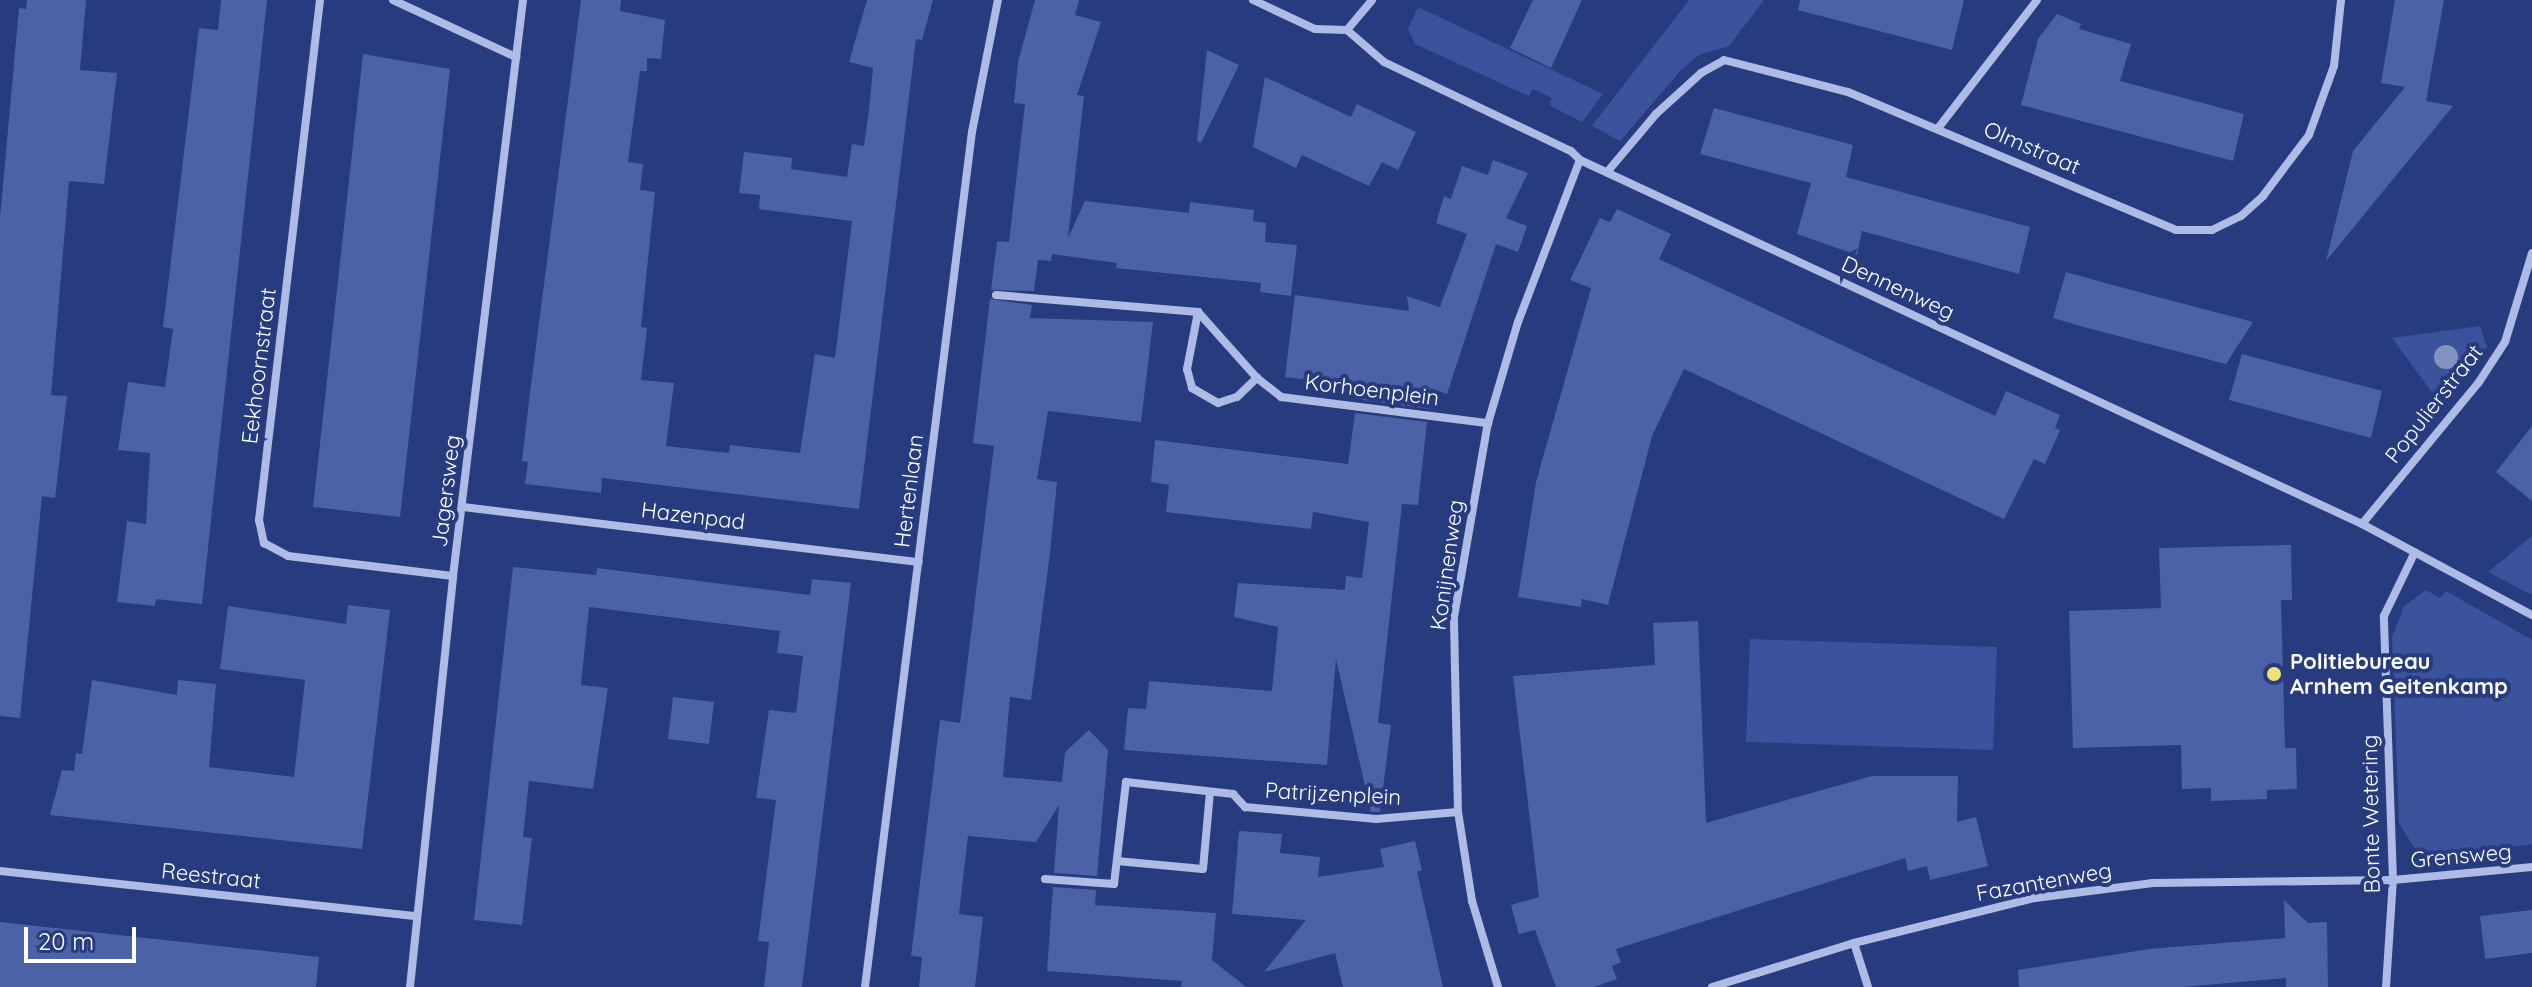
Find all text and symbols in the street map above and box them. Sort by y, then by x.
street label: Olmstraat [1980,116,2084,180]
street label: Dennenweg [1837,250,1959,326]
street label: Eekhoornstraat [236,286,282,446]
street label: Populierstraat [2380,340,2488,468]
street label: Korhoenplein [1303,369,1441,411]
street label: Jagersweg [426,433,466,549]
street label: Hertenlaan [889,433,929,549]
street label: Hazenpad [639,497,747,535]
street label: Konijnenweg [1425,498,1469,632]
place label: Politiebureau Arnhem Geitenkamp [2290,648,2508,700]
marker: Politiebureau Arnhem Geitenkamp [2265,665,2283,683]
street label: Bonte Wetering [2356,734,2386,894]
street label: Patrijzenplein [1264,777,1402,811]
street label: Grensweg [2409,838,2513,874]
street label: Fazantenweg [1974,857,2114,907]
street label: Reestraat [160,858,262,894]
scale bar [28,911,140,961]
text: 20 m [38,926,94,956]

